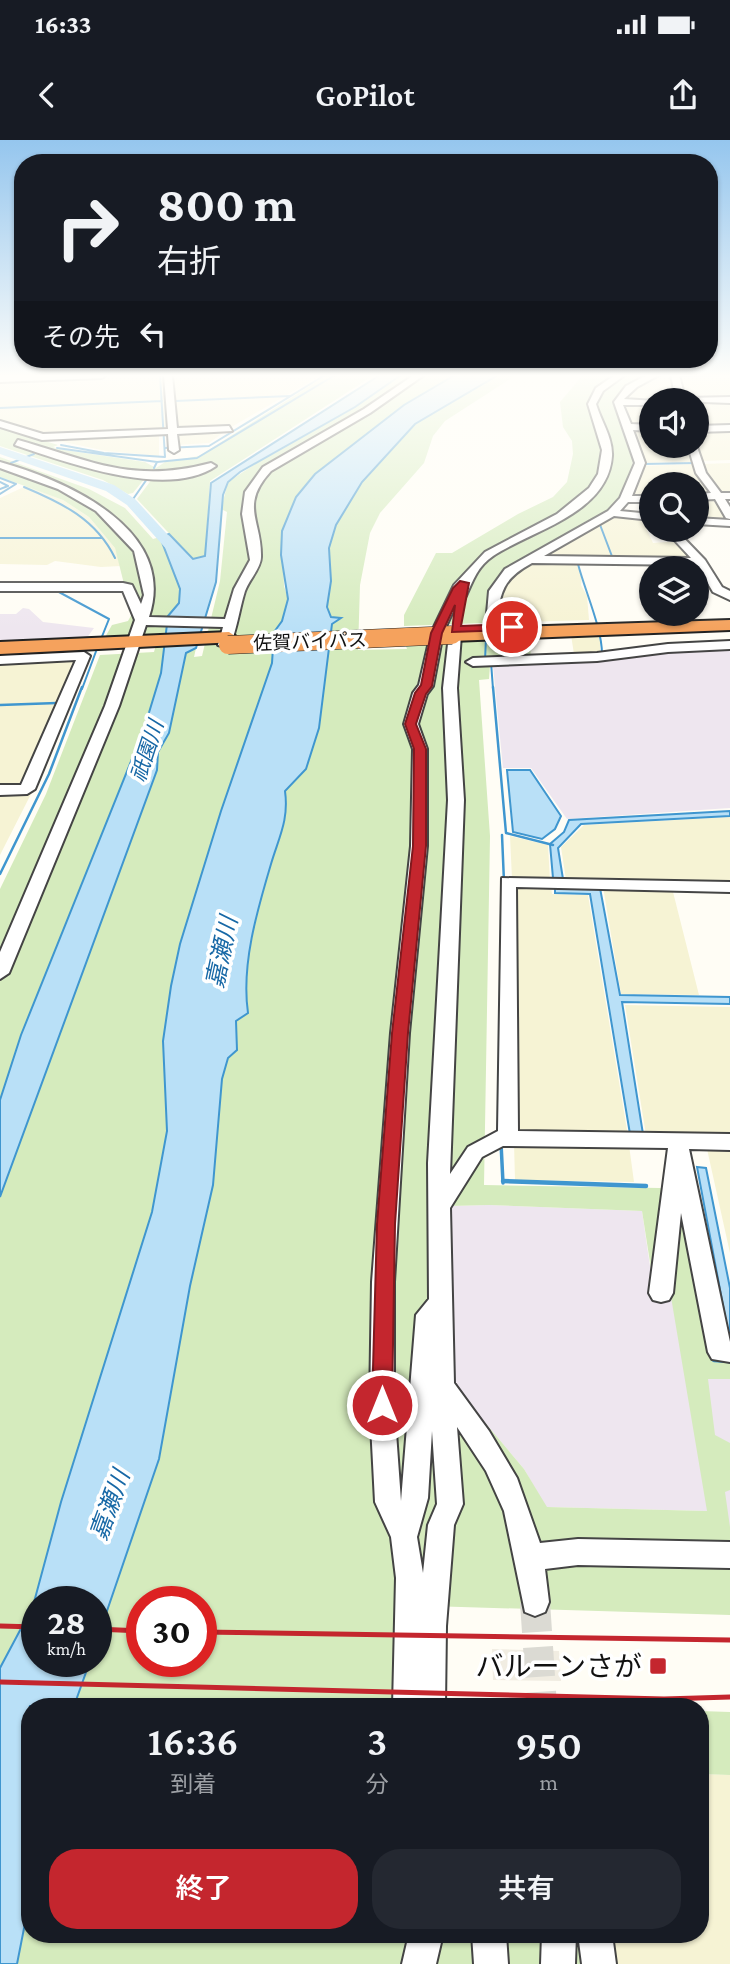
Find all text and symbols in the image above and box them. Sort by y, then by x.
text: 16:33 [35,10,91,39]
icon: back [28,76,66,114]
icon: share [664,76,702,114]
text: GoPilot [315,77,415,113]
text: 800 m [157,177,296,232]
icon: right [42,182,133,273]
text: 右折 [157,243,221,279]
icon: left [134,315,172,353]
text: その先 [42,323,120,352]
map controls [639,388,709,626]
button: sound [639,388,709,458]
button: search [639,472,709,542]
button: layers [639,556,709,626]
pin [482,597,542,657]
icon: arrive [493,608,531,646]
street label: 佐賀バイパス [253,629,367,654]
water label: 祇園川 [126,715,169,785]
water label: 嘉瀬川 [201,911,243,990]
position arrow [345,1368,419,1442]
water label: 嘉瀬川 [85,1464,136,1543]
speed limit sign: 30 [126,1586,217,1677]
text: 28 [47,1603,86,1642]
text: km/h [47,1639,86,1659]
place label: バルーンさが [475,1651,642,1682]
marker: バルーンさが [648,1656,668,1676]
text: 16:36 [148,1717,239,1764]
text: 3 [367,1717,387,1764]
text: 950 [515,1721,582,1768]
text: m [540,1769,558,1795]
text: 到着 [170,1771,216,1797]
text: 分 [366,1771,389,1797]
button: 終了 [49,1849,358,1929]
button: 共有 [372,1849,681,1929]

